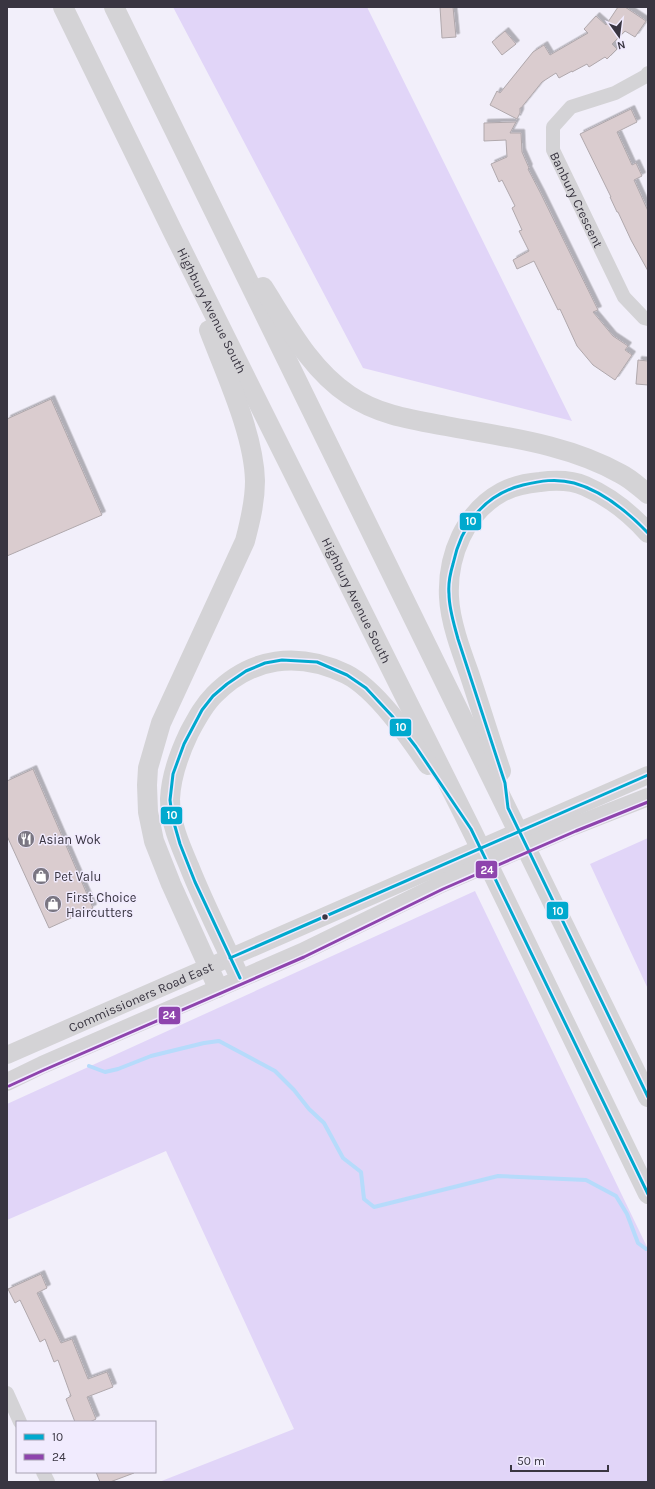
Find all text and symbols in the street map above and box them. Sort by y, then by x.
north arrow [599,16,639,56]
text: N [616,38,627,52]
street label: Banbury Crescent [547,149,606,250]
street label: Highbury Avenue South [174,245,249,376]
line badge: 10 [459,512,482,531]
text: 10 [466,515,476,528]
street label: Highbury Avenue South [319,535,394,666]
line badge: 10 [389,718,412,737]
text: 10 [396,721,406,734]
line badge: 10 [160,806,183,825]
text: 10 [167,809,177,822]
restaurant icon: Asian Wok [16,829,36,849]
place label: Asian Wok [39,832,101,847]
line badge: 24 [475,860,498,879]
text: 24 [480,864,494,877]
shop icon: Pet Valu [31,866,51,886]
place label: Pet Valu [54,869,101,884]
place label: First Choice Haircutters [66,890,137,920]
shop icon: First Choice Haircutters [43,894,63,914]
line badge: 10 [546,901,569,920]
text: 10 [553,905,563,918]
unlabelled marker [320,912,330,922]
street label: Commissioners Road East [66,959,216,1035]
line badge: 24 [158,1006,181,1025]
text: 24 [162,1009,176,1022]
legend [16,1421,156,1473]
text: 10 [52,1430,63,1444]
scale bar [511,1447,608,1473]
text: 24 [52,1450,66,1464]
text: 50 m [517,1454,545,1468]

